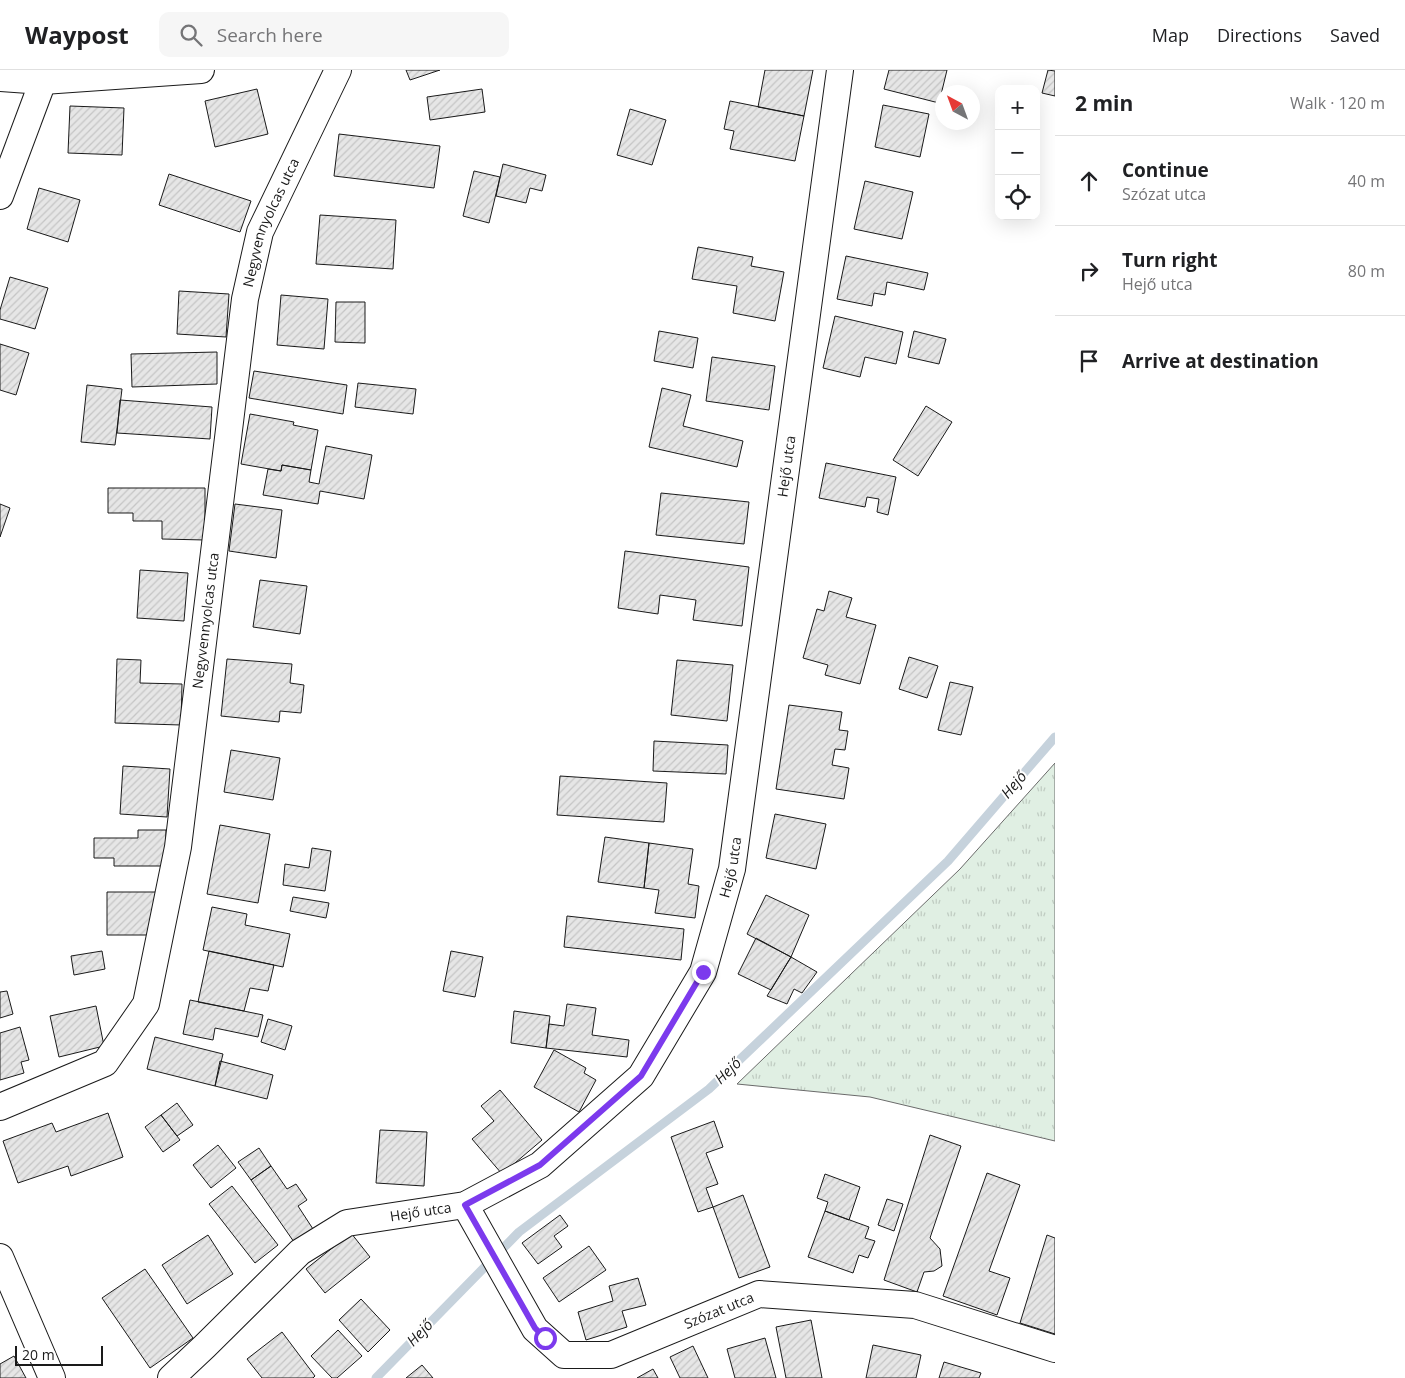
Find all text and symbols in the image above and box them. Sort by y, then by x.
search box [159,12,509,57]
text: Waypost [25,18,129,51]
icon: search [177,21,205,49]
text: Search here [217,22,323,48]
text: Map [1152,23,1189,47]
text: Directions [1217,23,1302,47]
text: Saved [1330,23,1380,47]
north arrow [935,85,980,130]
map controls [995,85,1040,220]
button: + [995,85,1040,130]
text: 2 min [1075,89,1133,117]
text: Walk · 120 m [1290,92,1385,114]
button: − [995,130,1040,175]
street label: Negyvennyolcas utca [238,155,303,289]
text: Continue [1122,157,1209,183]
icon: ahead [1075,167,1103,195]
text: 40 m [1348,170,1385,192]
button: locate [995,175,1040,220]
text: Szózat utca [1122,183,1206,205]
text: Turn right [1122,247,1217,273]
icon: right [1075,257,1103,285]
text: 80 m [1348,260,1385,282]
text: Hejő utca [1122,273,1193,295]
icon: arrive [1075,347,1103,375]
text: Arrive at destination [1122,348,1319,374]
street label: Hejő utca [772,434,799,498]
street label: Negyvennyolcas utca [187,551,223,690]
water label: Hejő [996,766,1031,802]
street label: Hejő utca [714,836,745,900]
route end [692,961,715,984]
water label: Hejő [710,1052,745,1088]
street label: Hejő utca [388,1197,453,1225]
street label: Szózat utca [681,1287,756,1333]
water label: Hejő [402,1314,437,1350]
route start [534,1327,557,1350]
scale bar [15,1343,102,1366]
text: 20 m [22,1345,55,1364]

